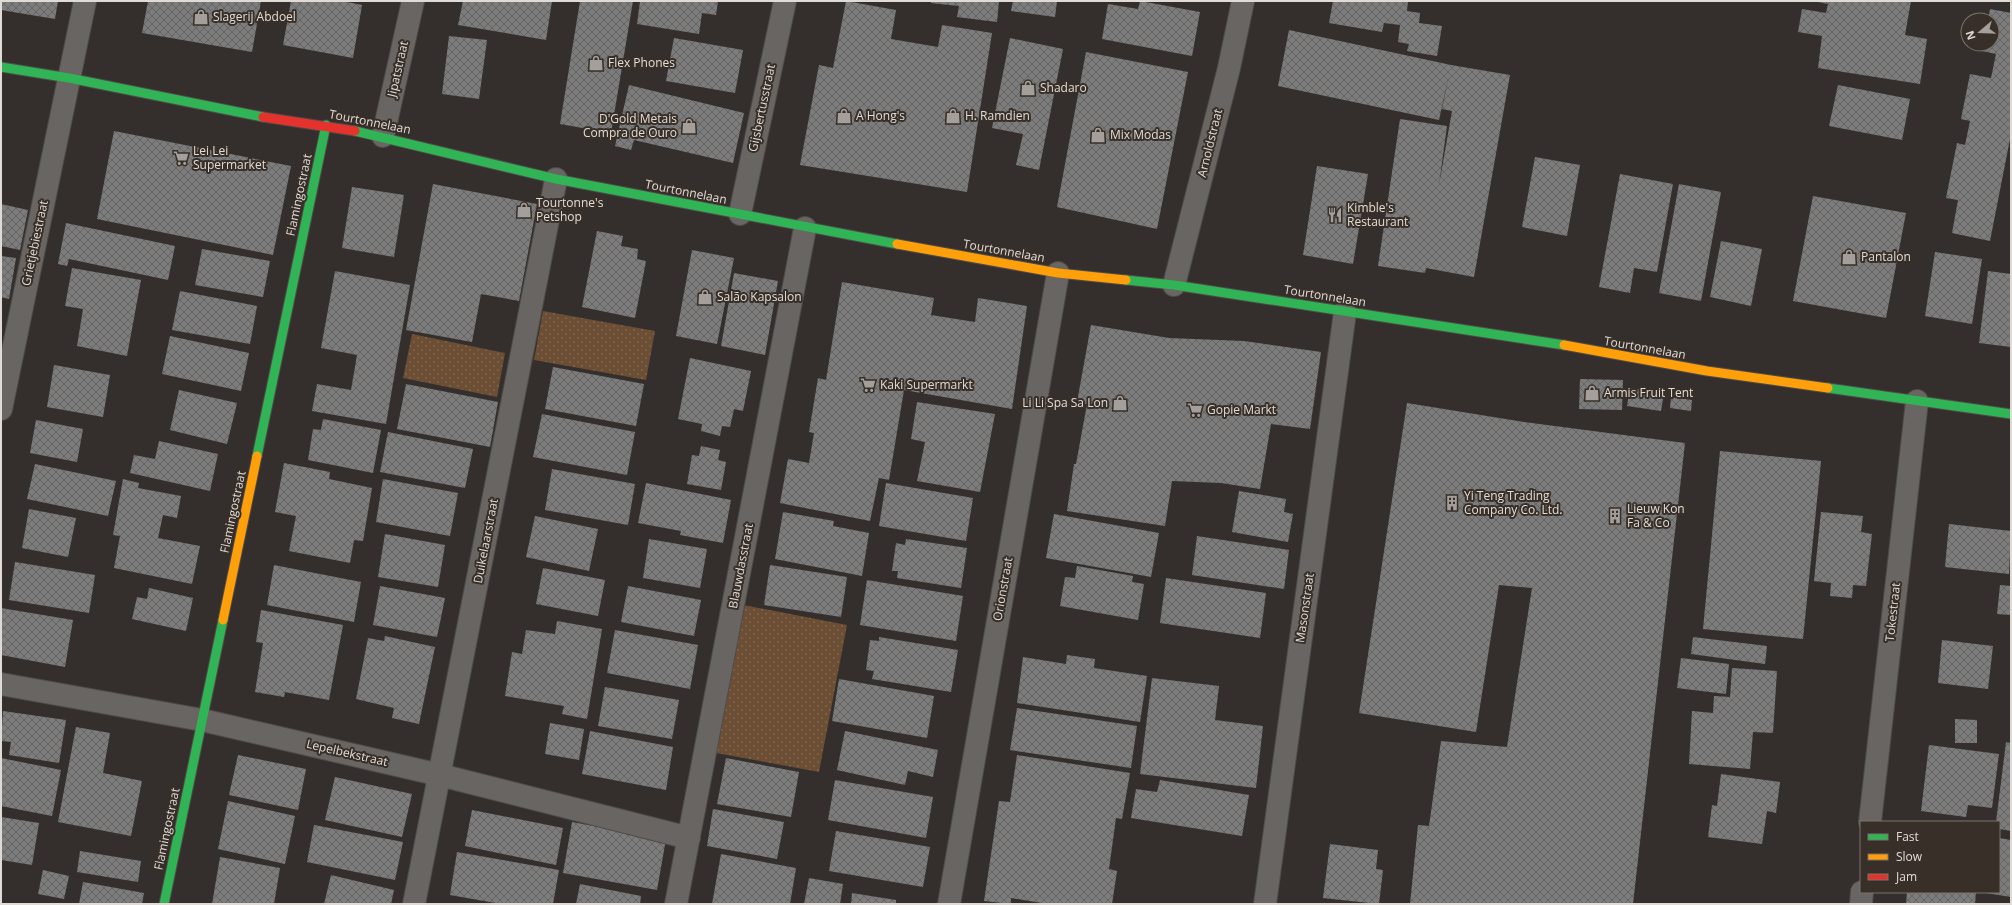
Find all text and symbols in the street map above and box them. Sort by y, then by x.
shop icon: Slagerij Abdoel [192,8,210,26]
place label: Slagerij Abdoel [213,8,296,25]
north arrow [1960,12,2000,52]
text: N [1962,29,1979,42]
street label: Jipatstraat [383,39,412,100]
shop icon: Flex Phones [587,54,605,72]
place label: Flex Phones [608,54,675,71]
street label: Gijsbertusstraat [744,62,779,153]
shop icon: Shadaro [1019,79,1037,97]
place label: Shadaro [1040,79,1087,96]
street label: Tourtonnelaan [328,105,412,138]
shop icon: A Hong's [835,107,853,125]
place label: A Hong's [856,107,905,124]
shop icon: H. Ramdien [944,107,962,125]
place label: H. Ramdien [965,107,1030,124]
street label: Arnoldstraat [1193,107,1226,179]
place label: D'Gold Metais Compra de Ouro [583,110,677,141]
shop icon: D'Gold Metais Compra de Ouro [680,117,698,135]
shop icon: Mix Modas [1089,126,1107,144]
place label: Mix Modas [1110,126,1171,143]
place label: Lei Lei Supermarket [193,142,266,173]
supermarket icon: Lei Lei Supermarket [172,149,190,167]
street label: Flamingostraat [282,152,316,238]
street label: Tourtonnelaan [644,175,728,208]
place label: Tourtonne's Petshop [536,194,604,225]
street label: Grietjebiestraat [17,199,52,287]
place label: Kimble's Restaurant [1347,199,1408,230]
shop icon: Tourtonne's Petshop [515,201,533,219]
restaurant icon: Kimble's Restaurant [1326,206,1344,224]
street label: Tourtonnelaan [962,235,1046,266]
shop icon: Pantalon [1840,248,1858,266]
place label: Pantalon [1861,248,1911,265]
street label: Tourtonnelaan [1283,281,1367,310]
shop icon: Salão Kapsalon [696,288,714,306]
place label: Salão Kapsalon [717,288,802,305]
street label: Tourtonnelaan [1603,332,1687,363]
supermarket icon: Kaki Supermarkt [859,376,877,394]
place label: Kaki Supermarkt [880,376,973,393]
shop icon: Armis Fruit Tent [1583,384,1601,402]
place label: Armis Fruit Tent [1604,384,1693,401]
place label: Li Li Spa Sa Lon [1022,394,1108,411]
shop icon: Li Li Spa Sa Lon [1111,394,1129,412]
supermarket icon: Gopie Markt [1186,401,1204,419]
place label: Gopie Markt [1207,401,1276,418]
street label: Flamingostraat [216,469,250,555]
place label: Yi Teng Trading Company Co. Ltd. [1464,487,1562,518]
building icon: Yi Teng Trading Company Co. Ltd. [1443,494,1461,512]
street label: Duikelaarstraat [469,497,502,585]
place label: Lieuw Kon Fa & Co [1627,500,1685,531]
building icon: Lieuw Kon Fa & Co [1606,507,1624,525]
street label: Blauwdasstraat [724,522,757,610]
street label: Orionstraat [989,556,1016,622]
street label: Masonstraat [1291,572,1318,644]
street label: Tokestraat [1881,582,1904,642]
street label: Lepelbekstraat [305,735,389,770]
street label: Flamingostraat [150,786,184,872]
legend [1860,821,2000,893]
text: Fast [1896,828,1919,845]
text: Slow [1896,848,1923,865]
text: Jam [1895,868,1917,885]

